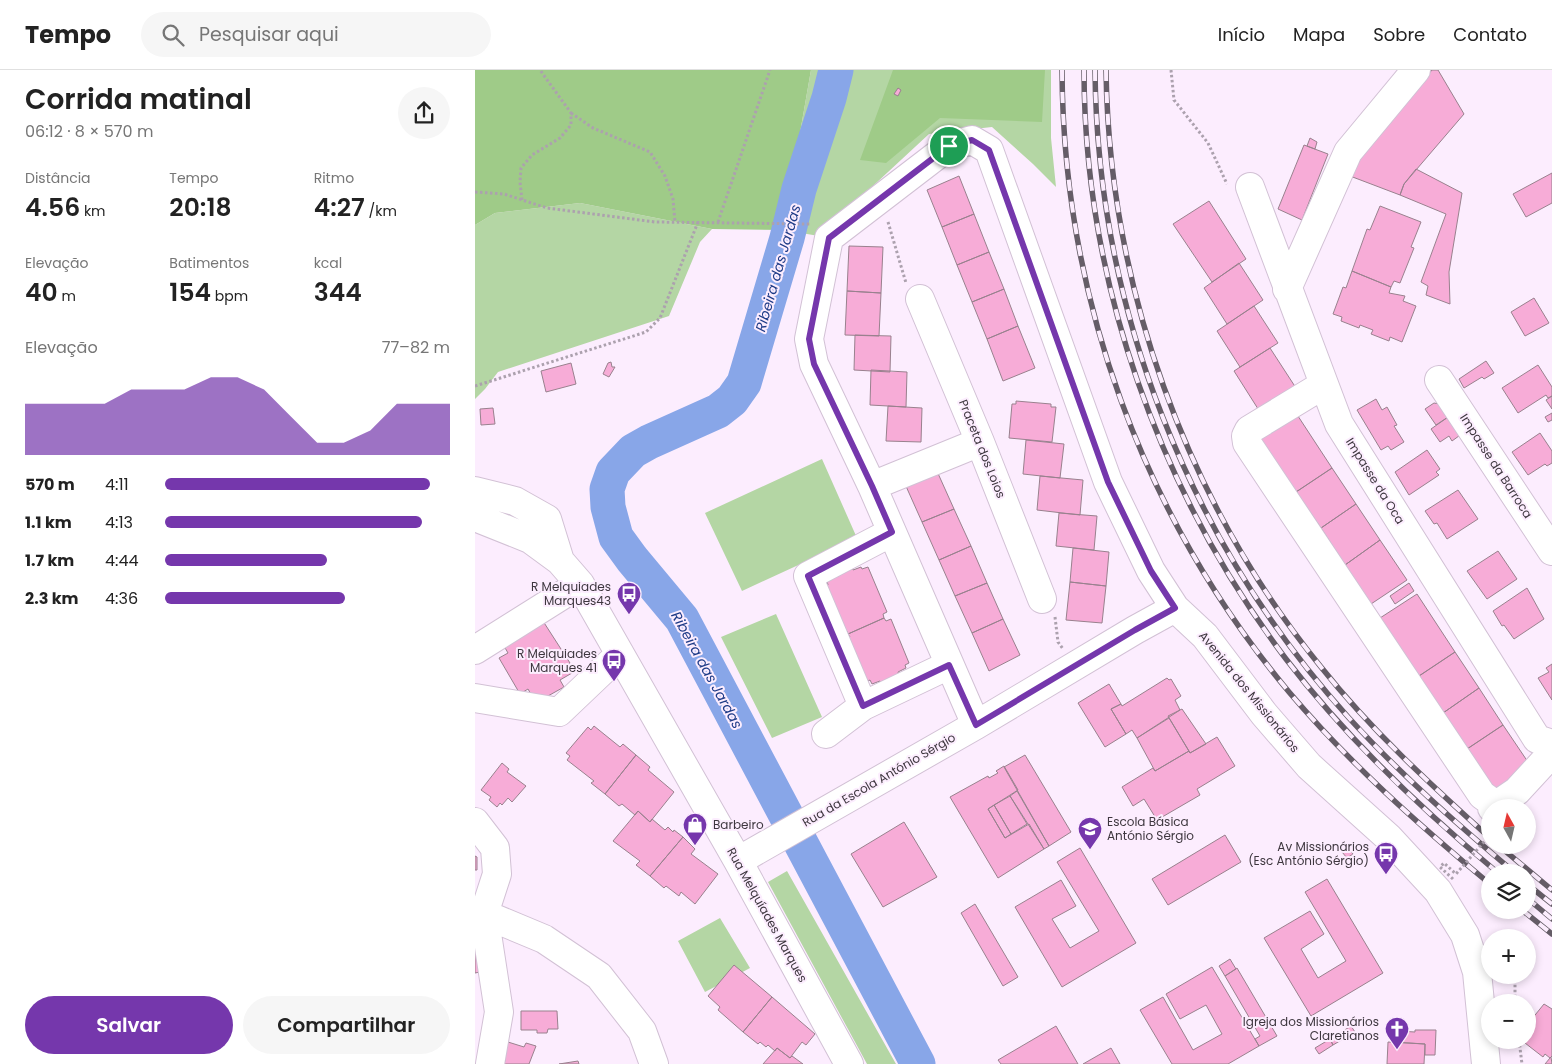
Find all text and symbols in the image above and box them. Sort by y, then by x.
search box [141,12,491,57]
text: Tempo [25,18,111,51]
icon: search [159,21,187,49]
text: Pesquisar aqui [199,21,339,48]
text: Início [1218,22,1265,47]
text: Mapa [1293,22,1345,47]
text: Sobre [1373,22,1425,47]
text: Contato [1453,22,1527,47]
text: Corrida matinal [25,80,252,119]
button: share [398,87,450,139]
text: 06:12 · 8 × 570 m [25,120,153,143]
pin [928,125,970,167]
icon: arrive [935,132,963,160]
text: Distância [25,168,91,188]
text: Tempo [169,168,218,188]
text: Ritmo [314,168,354,188]
text: 4.56 [25,190,80,225]
text: 20:18 [169,190,232,225]
text: 4:27 [314,190,365,225]
text: km [80,201,106,221]
text: /km [365,201,397,221]
water label: Ribeira das Jardas [750,202,806,334]
text: Elevação [25,253,89,273]
text: Batimentos [169,253,249,273]
text: kcal [314,253,342,273]
text: 40 [25,275,58,310]
text: 154 [169,275,211,310]
text: 344 [314,275,362,310]
text: m [58,286,76,306]
text: bpm [211,286,248,306]
text: Elevação [25,336,98,359]
text: 77–82 m [382,336,450,359]
street label: Praceta dos Loios [955,397,1010,501]
street label: Impasse da Barroca [1456,410,1537,521]
street label: Impasse da Oca [1342,434,1409,527]
text: 570 m [25,473,75,496]
text: 4:11 [105,473,129,496]
text: 1.1 km [25,511,72,534]
text: 4:13 [105,511,133,534]
text: 1.7 km [25,549,74,572]
text: 4:44 [105,549,139,572]
place label: R Melquiades Marques43 [531,578,611,609]
bus stop icon: R Melquiades Marques43 [616,581,642,615]
text: 2.3 km [25,587,79,610]
text: 4:36 [105,587,138,610]
water label: Ribeira das Jardas [666,608,748,732]
street label: Avenida dos Missionários [1195,628,1304,756]
place label: R Melquiades Marques 41 [517,645,597,676]
bus stop icon: R Melquiades Marques 41 [601,648,627,682]
street label: Rua da Escola António Sérgio [799,728,959,831]
north arrow [1481,799,1536,854]
map controls [1481,799,1536,1049]
shop icon: Barbeiro [682,812,708,846]
place label: Escola Básica António Sérgio [1107,813,1194,844]
place label: Barbeiro [713,816,764,833]
school or university icon: Escola Básica António Sérgio [1077,816,1103,850]
place label: Av Missionários (Esc António Sérgio) [1248,838,1369,869]
bus stop icon: Av Missionários (Esc António Sérgio) [1373,841,1399,875]
street label: Rua Melquíades Marques [723,844,812,985]
button: layers [1481,864,1536,919]
button: + [1481,929,1536,984]
button: − [1481,994,1536,1049]
button: Salvar [25,996,233,1054]
button: Compartilhar [243,996,450,1054]
place label: Igreja dos Missionários Claretianos [1243,1013,1379,1044]
church icon: Igreja dos Missionários Claretianos [1384,1016,1410,1050]

